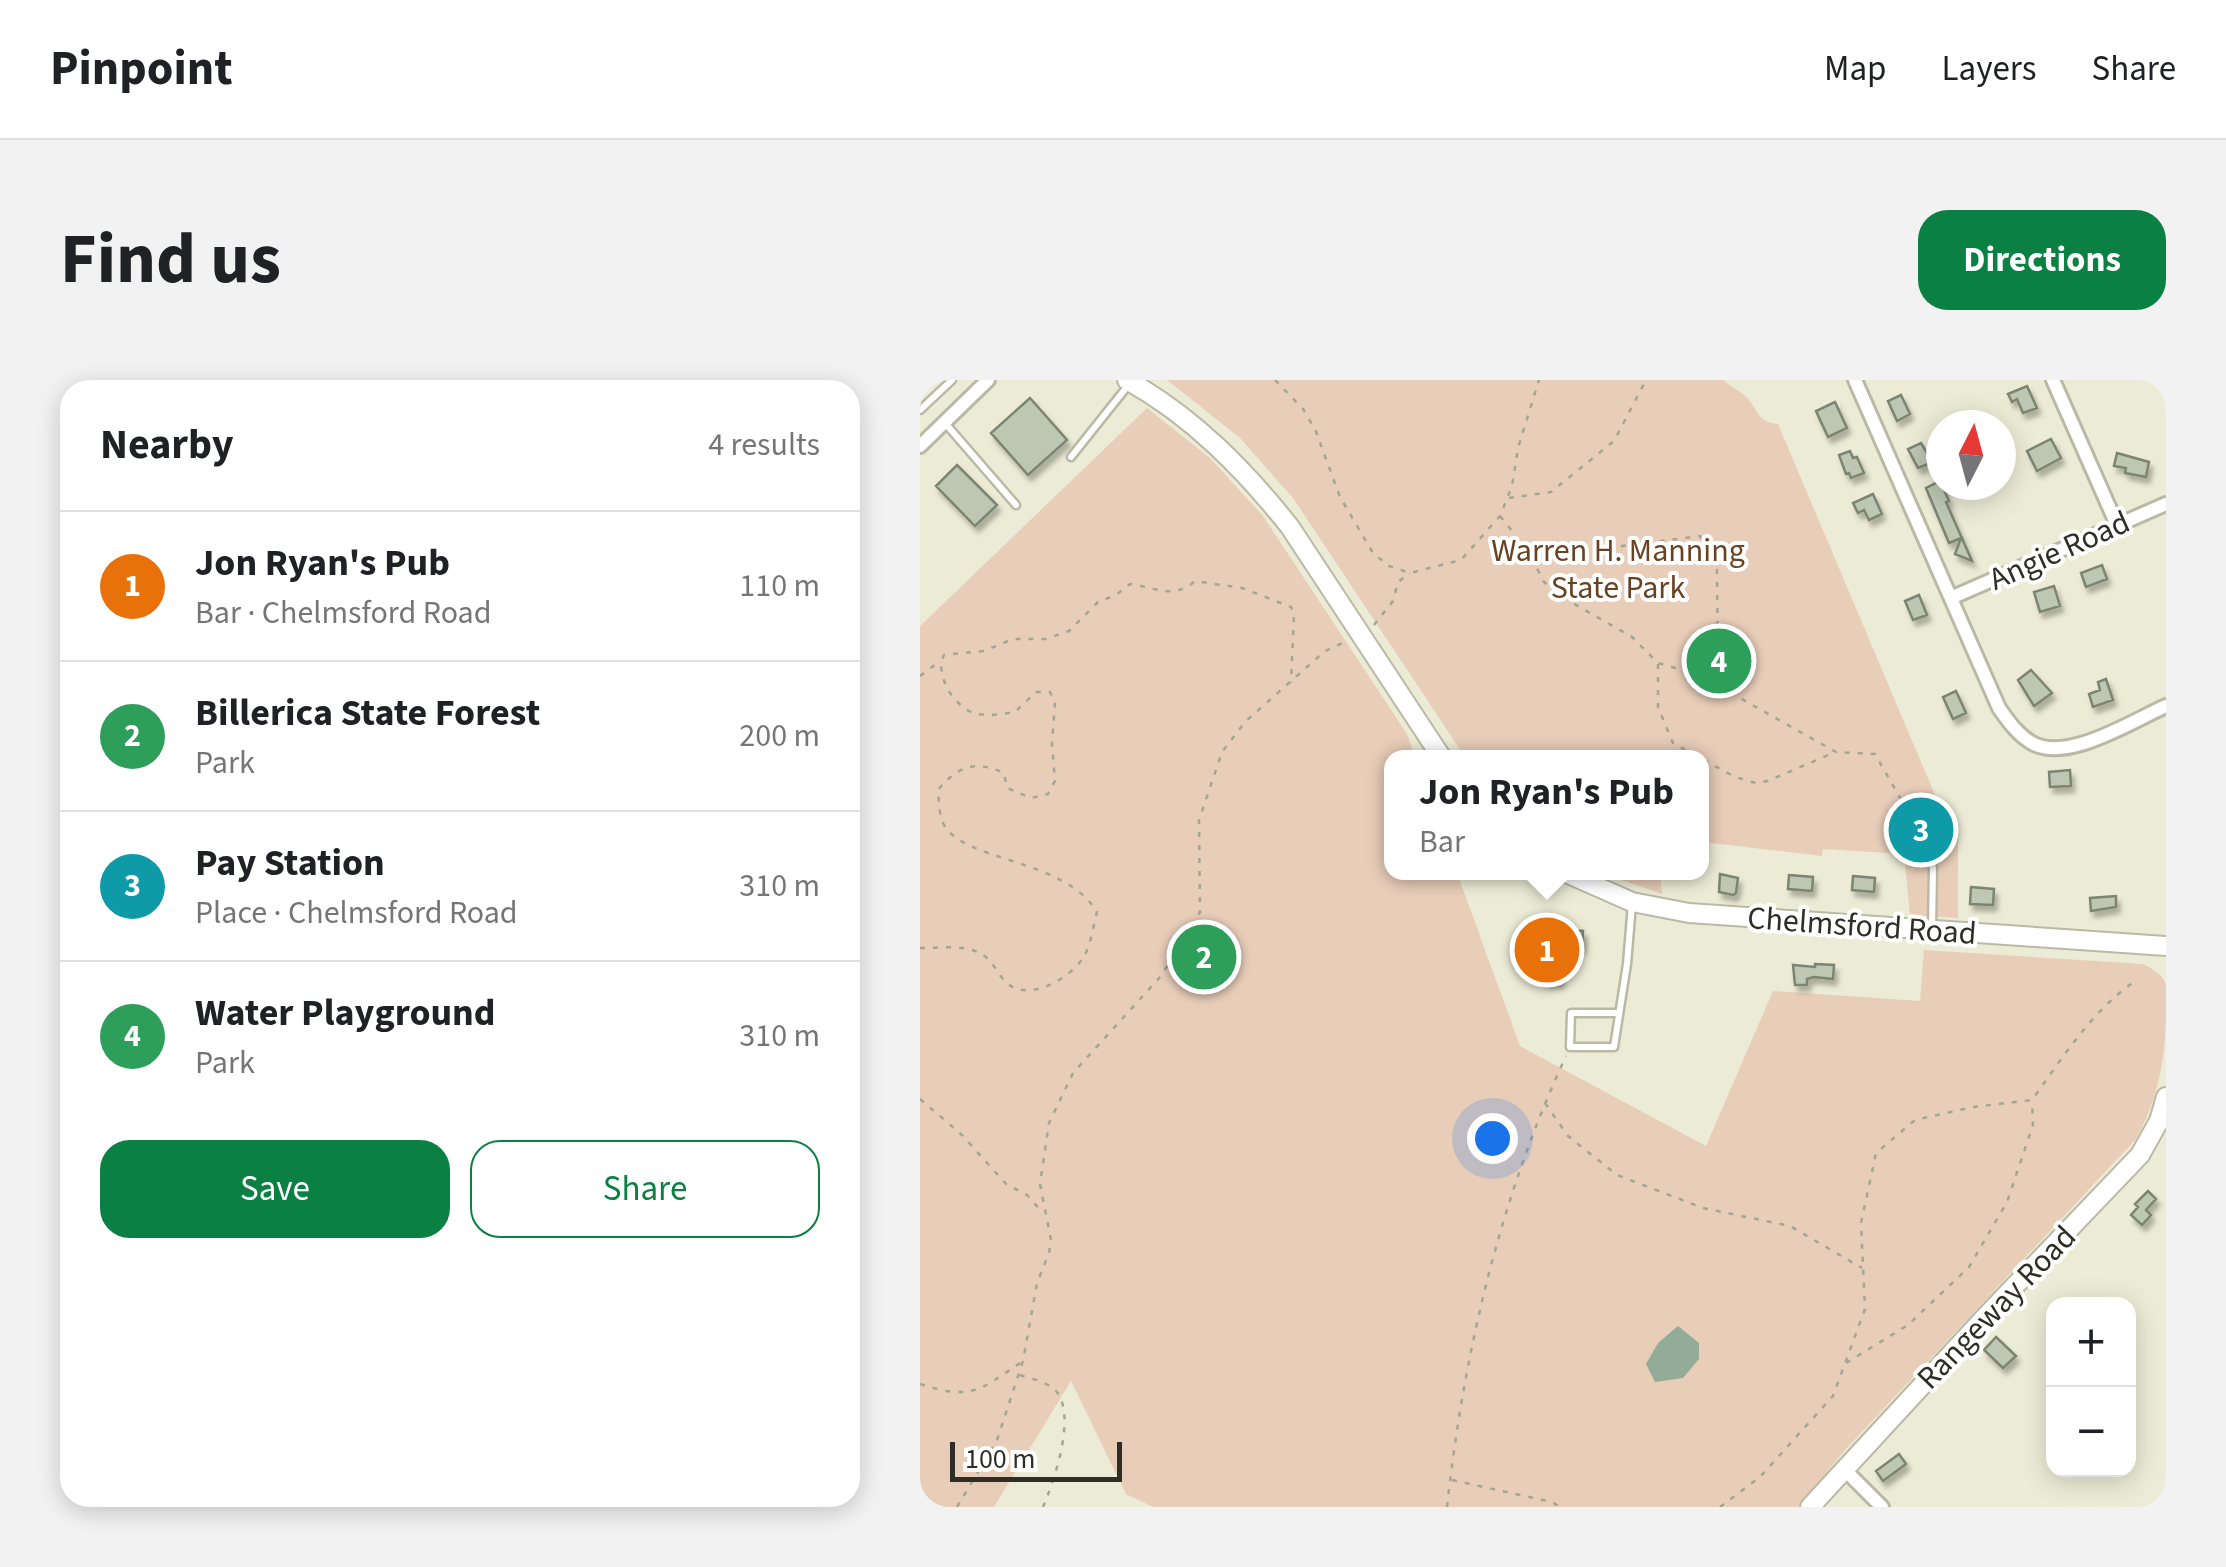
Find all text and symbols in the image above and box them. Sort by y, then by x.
text: Pinpoint [50,35,233,103]
text: Map [1824,44,1887,94]
text: Layers [1942,44,2036,94]
text: Share [2091,44,2176,94]
text: Find us [60,210,281,310]
button: Directions [1918,210,2166,310]
north arrow [1926,410,2016,500]
text: Nearby [100,415,234,475]
text: 4 results [708,422,820,468]
street label: Angie Road [1982,499,2137,602]
park label: Warren H. Manning State Park [1491,528,1745,611]
text: Jon Ryan's Pub [195,536,450,590]
text: 1 [124,563,141,609]
text: 110 m [739,563,820,609]
text: Bar · Chelmsford Road [195,590,491,636]
pin: 4 [1686,624,1752,698]
text: Billerica State Forest [195,686,540,740]
text: 2 [124,713,141,759]
text: 200 m [739,713,820,759]
text: Park [195,740,255,786]
popup [1384,750,1709,880]
text: Jon Ryan's Pub [1419,765,1674,819]
pin: 3 [1888,792,1954,868]
text: Bar [1419,819,1465,865]
text: Pay Station [195,836,385,890]
text: 3 [124,863,141,909]
text: 310 m [739,863,820,909]
text: Place · Chelmsford Road [195,890,518,936]
street label: Chelmsford Road [1746,895,1978,957]
pin: 1 [1514,912,1580,988]
pin: 2 [1172,920,1236,994]
text: Water Playground [195,986,496,1040]
text: 4 [124,1013,141,1059]
text: 310 m [739,1013,820,1059]
text: Park [195,1040,255,1086]
your location [1467,1113,1518,1164]
button: Save [100,1140,450,1238]
button: Share [470,1140,820,1238]
street label: Rangeway Road [1906,1215,2087,1400]
map controls [2046,1297,2136,1477]
button: + [2046,1297,2136,1387]
button: − [2046,1387,2136,1477]
scale bar [950,1437,1122,1482]
text: 100 m [965,1439,1036,1479]

